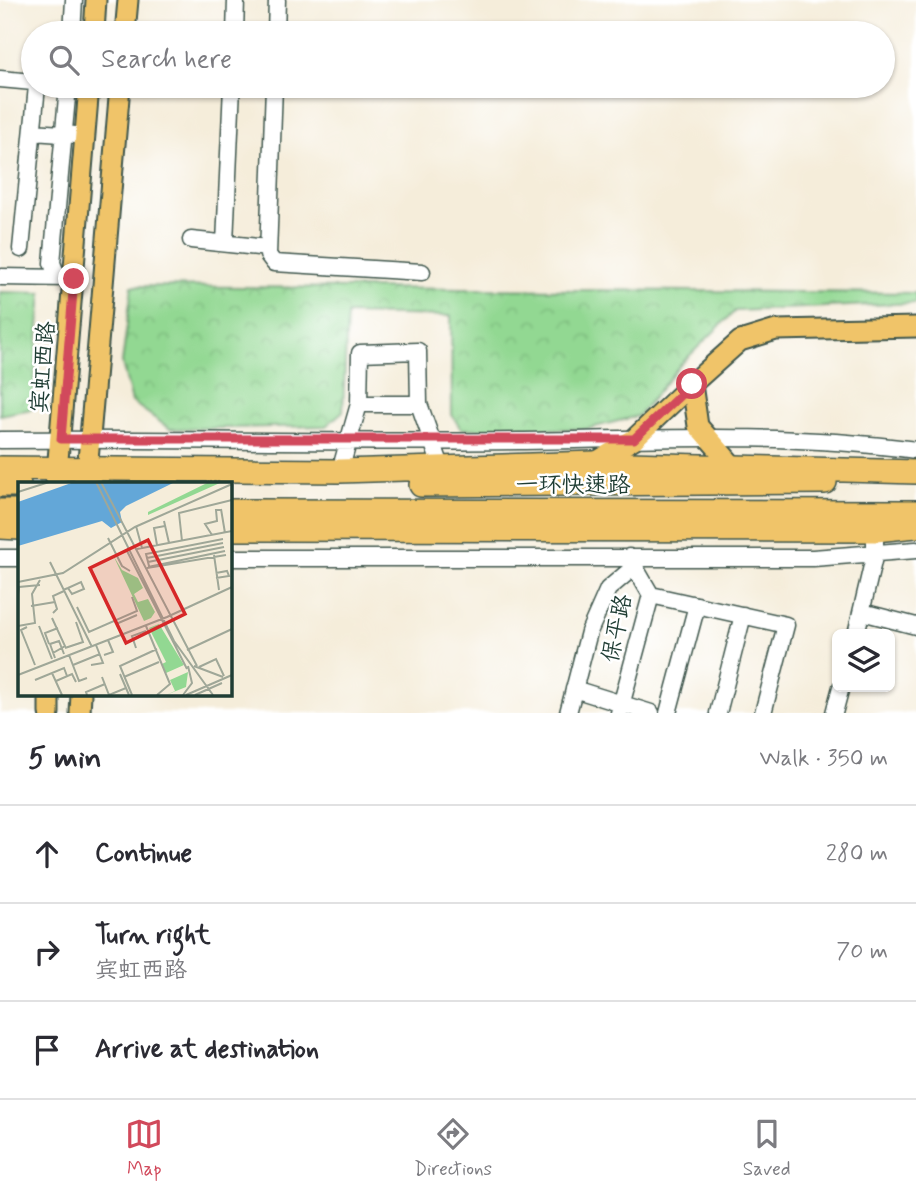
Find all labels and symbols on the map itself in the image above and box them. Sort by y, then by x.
route end [58,263,89,294]
street label: 宾虹西路 [25,320,63,414]
route start [676,368,707,399]
street label: 一环快速路 [516,471,631,501]
inset map [18,482,231,696]
street label: 保平路 [596,592,640,665]

